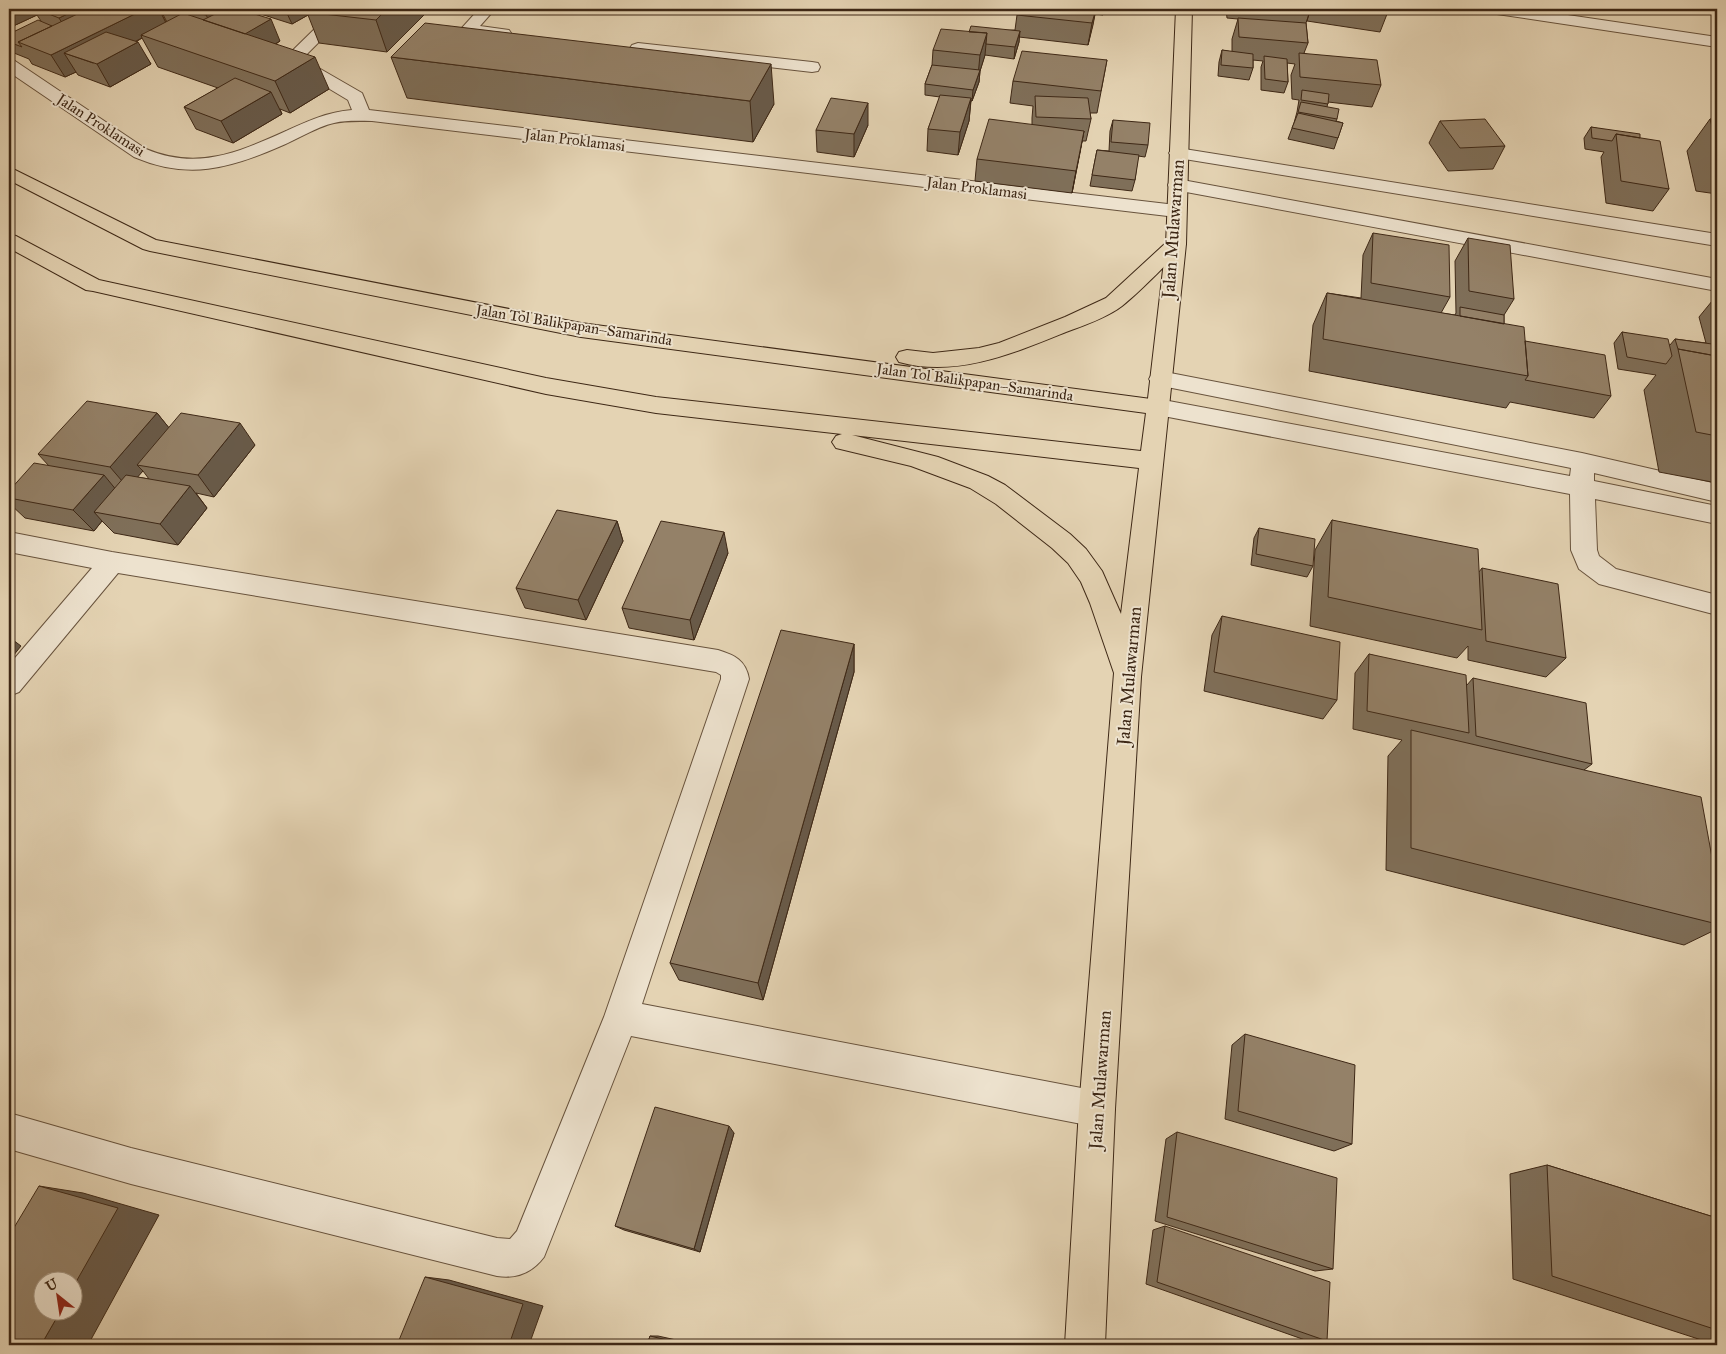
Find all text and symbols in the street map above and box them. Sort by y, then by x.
street label: Jalan Proklamasi [51,89,148,161]
street label: Jalan Proklamasi [522,125,626,156]
street label: Jalan Mulawarman [1157,158,1190,301]
street label: Jalan Proklamasi [924,173,1028,204]
street label: Jalan Tol Balikpapan–Samarinda [472,300,674,350]
street label: Jalan Tol Balikpapan–Samarinda [873,359,1075,406]
street label: Jalan Mulawarman [1112,605,1147,748]
street label: Jalan Mulawarman [1084,1009,1117,1152]
north arrow [32,1272,82,1322]
text: U [43,1275,62,1295]

